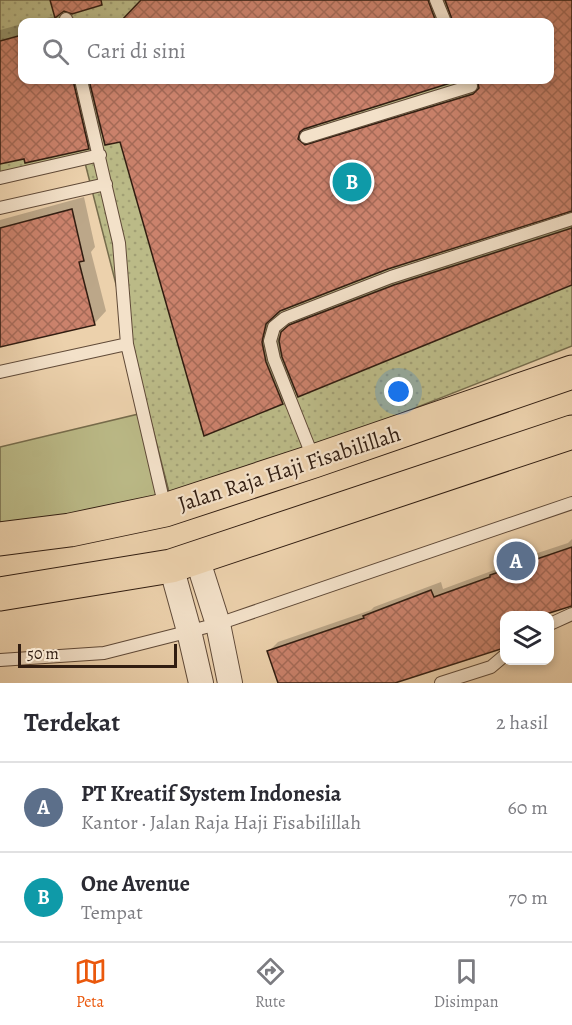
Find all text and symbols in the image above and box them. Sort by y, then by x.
search box [18,18,554,84]
icon: search [39,35,72,68]
text: Cari di sini [87,36,186,66]
pin: B [332,160,372,204]
your location [384,377,413,406]
street label: Jalan Raja Haji Fisabilillah [174,419,405,519]
pin: A [496,538,536,584]
map controls [500,611,554,665]
button: layers [500,611,554,665]
scale bar [18,641,177,668]
text: 50 m [27,643,59,665]
text: Terdekat [24,705,120,740]
text: 2 hasil [496,709,548,736]
text: PT Kreatif System Indonesia [81,779,342,809]
text: A [37,794,50,821]
text: 60 m [508,794,548,821]
text: Kantor · Jalan Raja Haji Fisabilillah [81,809,361,836]
text: One Avenue [81,869,190,899]
text: B [37,884,50,911]
text: 70 m [508,884,548,911]
text: Tempat [81,899,143,926]
tab: Peta [74,955,107,1013]
tab: Rute [254,955,287,1013]
tab: Disimpan [434,955,498,1013]

